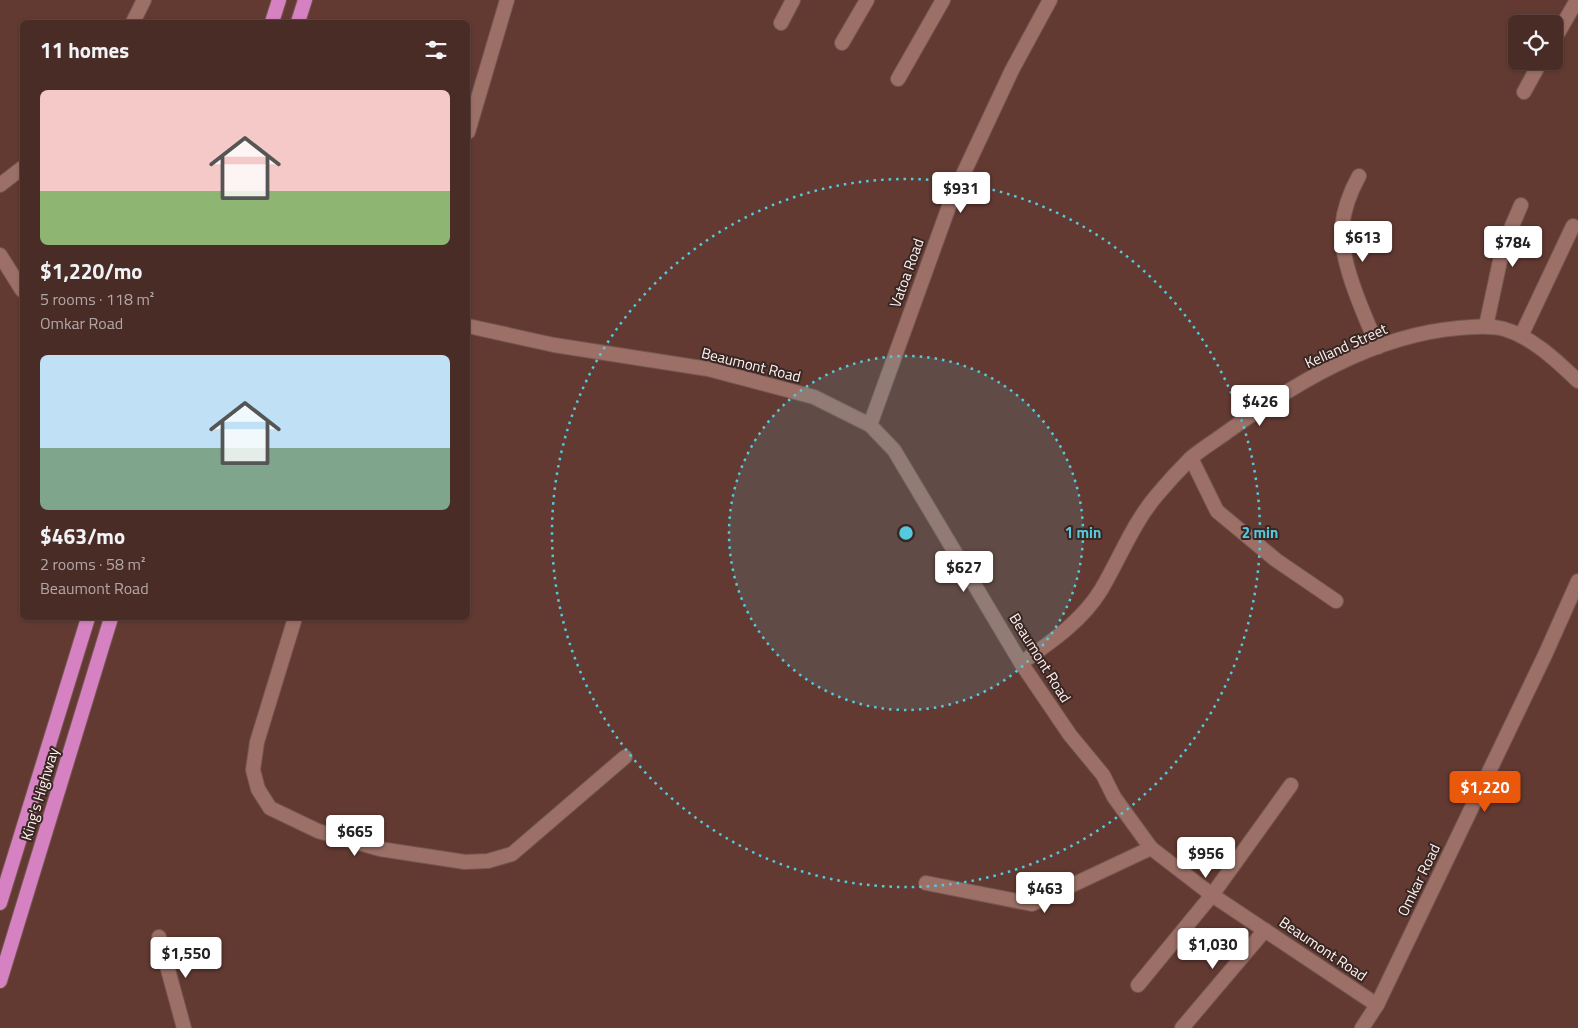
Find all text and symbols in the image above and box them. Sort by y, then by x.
map controls [1508,15,1563,70]
button: locate [1508,15,1563,70]
text: 11 homes [40,34,129,66]
icon: filters [422,36,450,64]
icon: home [200,123,290,213]
pin: $931 [931,172,991,214]
text: $931 [943,176,979,200]
pin: $613 [1333,220,1393,263]
text: $613 [1345,225,1381,249]
pin: $784 [1483,226,1543,268]
text: $784 [1495,230,1531,254]
street label: Vatoa Road [883,235,930,311]
text: $1,220/mo [40,255,142,287]
text: 5 rooms · 118 m² [40,287,154,311]
text: Omkar Road [40,311,123,335]
street label: Kelland Street [1301,317,1391,374]
street label: Beaumont Road [699,341,803,388]
pin: $426 [1230,384,1290,427]
icon: home [200,388,290,478]
text: $426 [1242,389,1278,413]
text: $463/mo [40,520,125,552]
text: 1 min [1065,521,1101,544]
text: 2 min [1242,521,1278,544]
centre of rings [897,524,915,542]
pin: $627 [934,550,994,593]
text: 2 rooms · 58 m² [40,552,145,576]
text: $627 [946,555,982,579]
text: Beaumont Road [40,576,149,600]
street label: Beaumont Road [1004,608,1077,707]
street label: King's Highway [14,745,65,843]
pin: $1,220 [1444,770,1526,813]
text: $1,220 [1460,775,1510,799]
pin: $665 [325,814,385,857]
text: $665 [337,819,373,843]
pin: $956 [1176,836,1236,879]
street label: Omkar Road [1391,840,1446,920]
text: $956 [1188,841,1224,865]
pin: $463 [1015,872,1075,914]
text: $463 [1027,876,1063,900]
street label: Beaumont Road [1275,911,1372,987]
pin: $1,030 [1172,928,1254,970]
text: $1,030 [1188,932,1238,956]
pin: $1,550 [145,936,227,979]
text: $1,550 [161,941,211,965]

